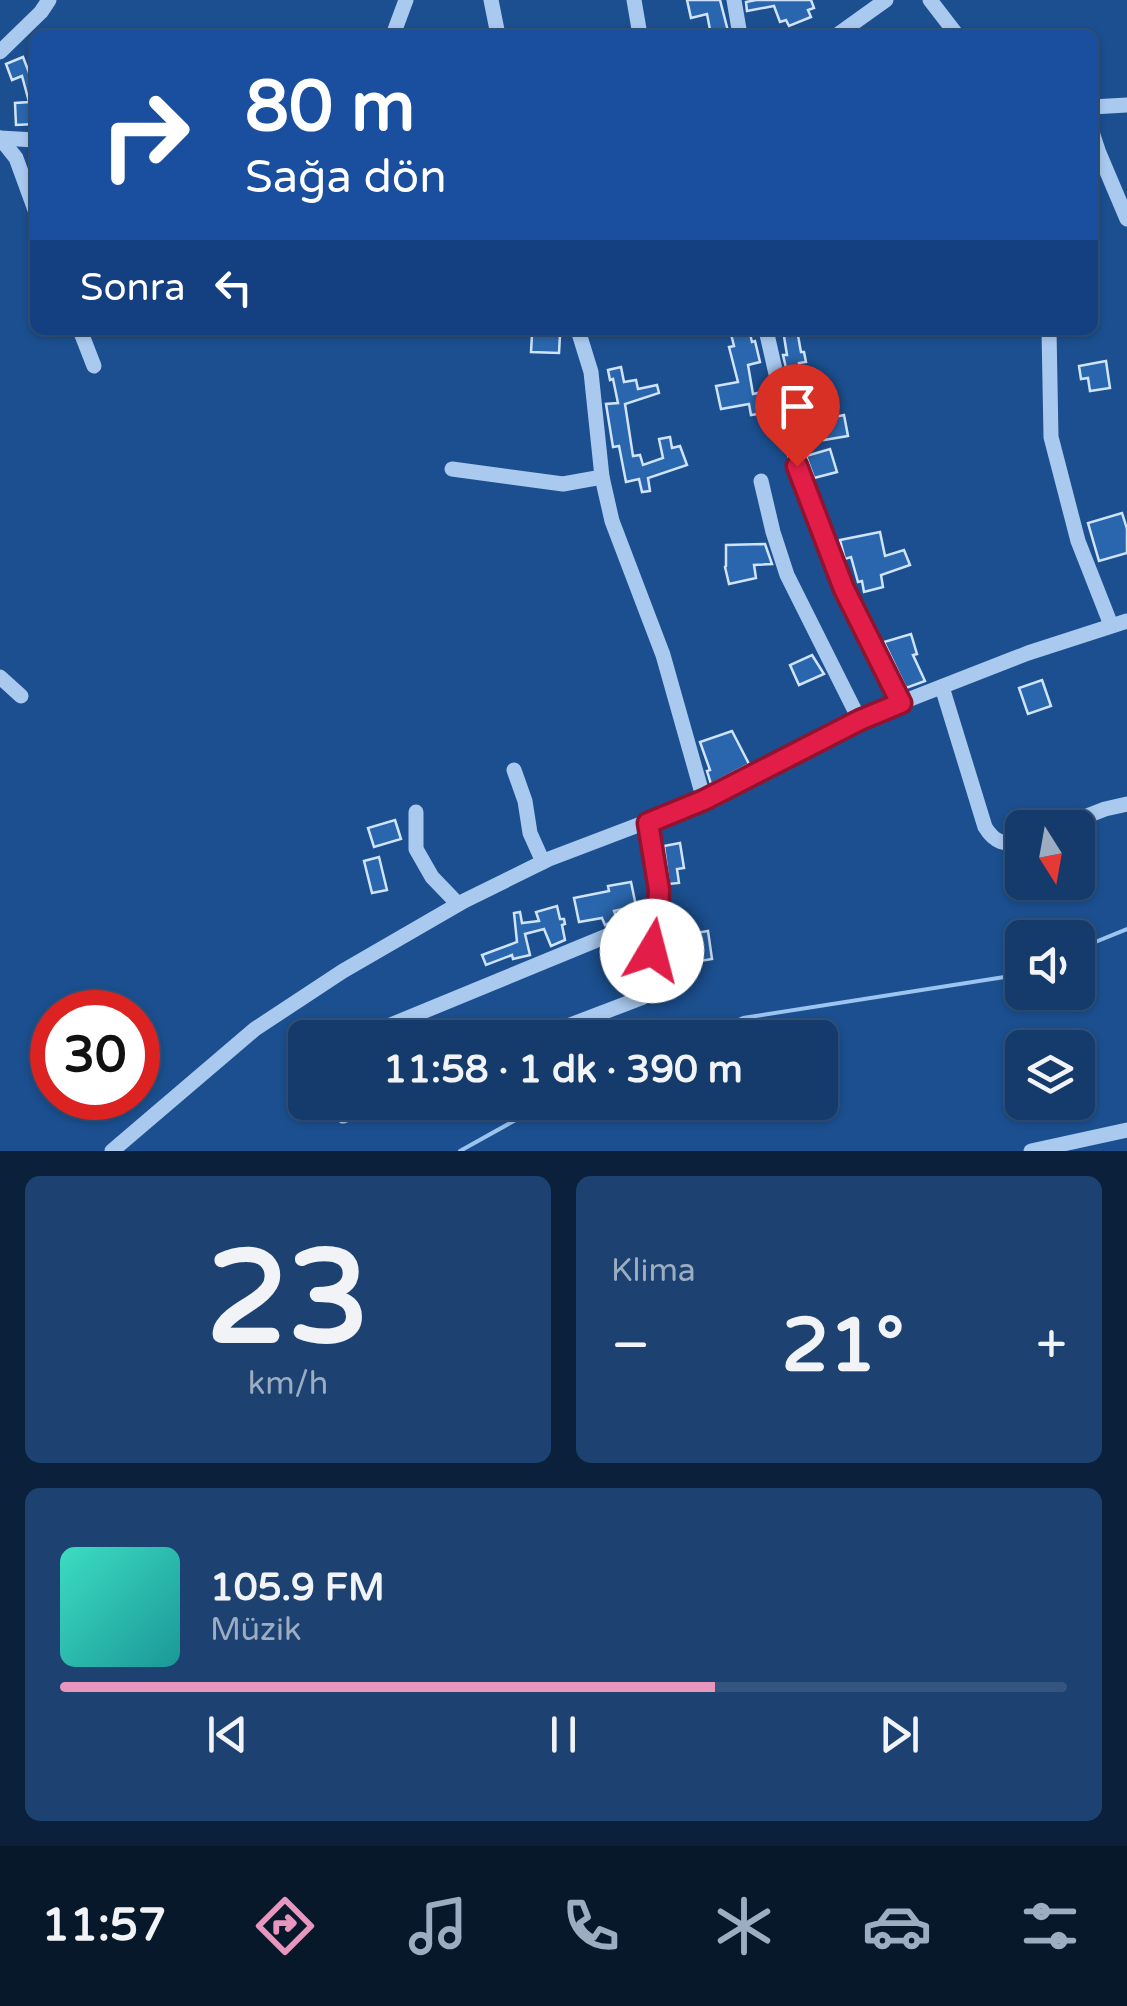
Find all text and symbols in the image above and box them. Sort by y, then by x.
text: 80 m [245,66,415,150]
icon: right [80,70,210,200]
text: Sağa dön [245,151,447,205]
icon: left [206,260,261,315]
text: Sonra [80,265,186,311]
pin [755,364,840,467]
icon: arrive [770,379,825,434]
north arrow [1005,810,1095,900]
map controls [1005,810,1095,1120]
position arrow [600,899,704,1003]
button: sound [1005,920,1095,1010]
speed limit sign: 30 [30,990,160,1120]
button: layers [1005,1030,1095,1120]
text: 11:58 · 1 dk · 390 m [383,1047,743,1093]
text: 23 [206,1222,370,1378]
text: Klima [611,1252,696,1290]
text: 21° [782,1301,904,1391]
text: − [611,1313,650,1379]
text: + [1036,1313,1067,1379]
text: km/h [248,1365,328,1403]
text: 105.9 FM [210,1565,385,1611]
text: Müzik [210,1611,301,1649]
icon: previous [200,1707,255,1762]
icon: pause [536,1707,591,1762]
icon: next [872,1707,927,1762]
icon: directions [250,1891,320,1961]
icon: music [403,1891,473,1961]
icon: phone [556,1891,626,1961]
icon: climate [709,1891,779,1961]
icon: car [862,1891,932,1961]
icon: filters [1015,1891,1085,1961]
text: 11:57 [42,1899,166,1953]

